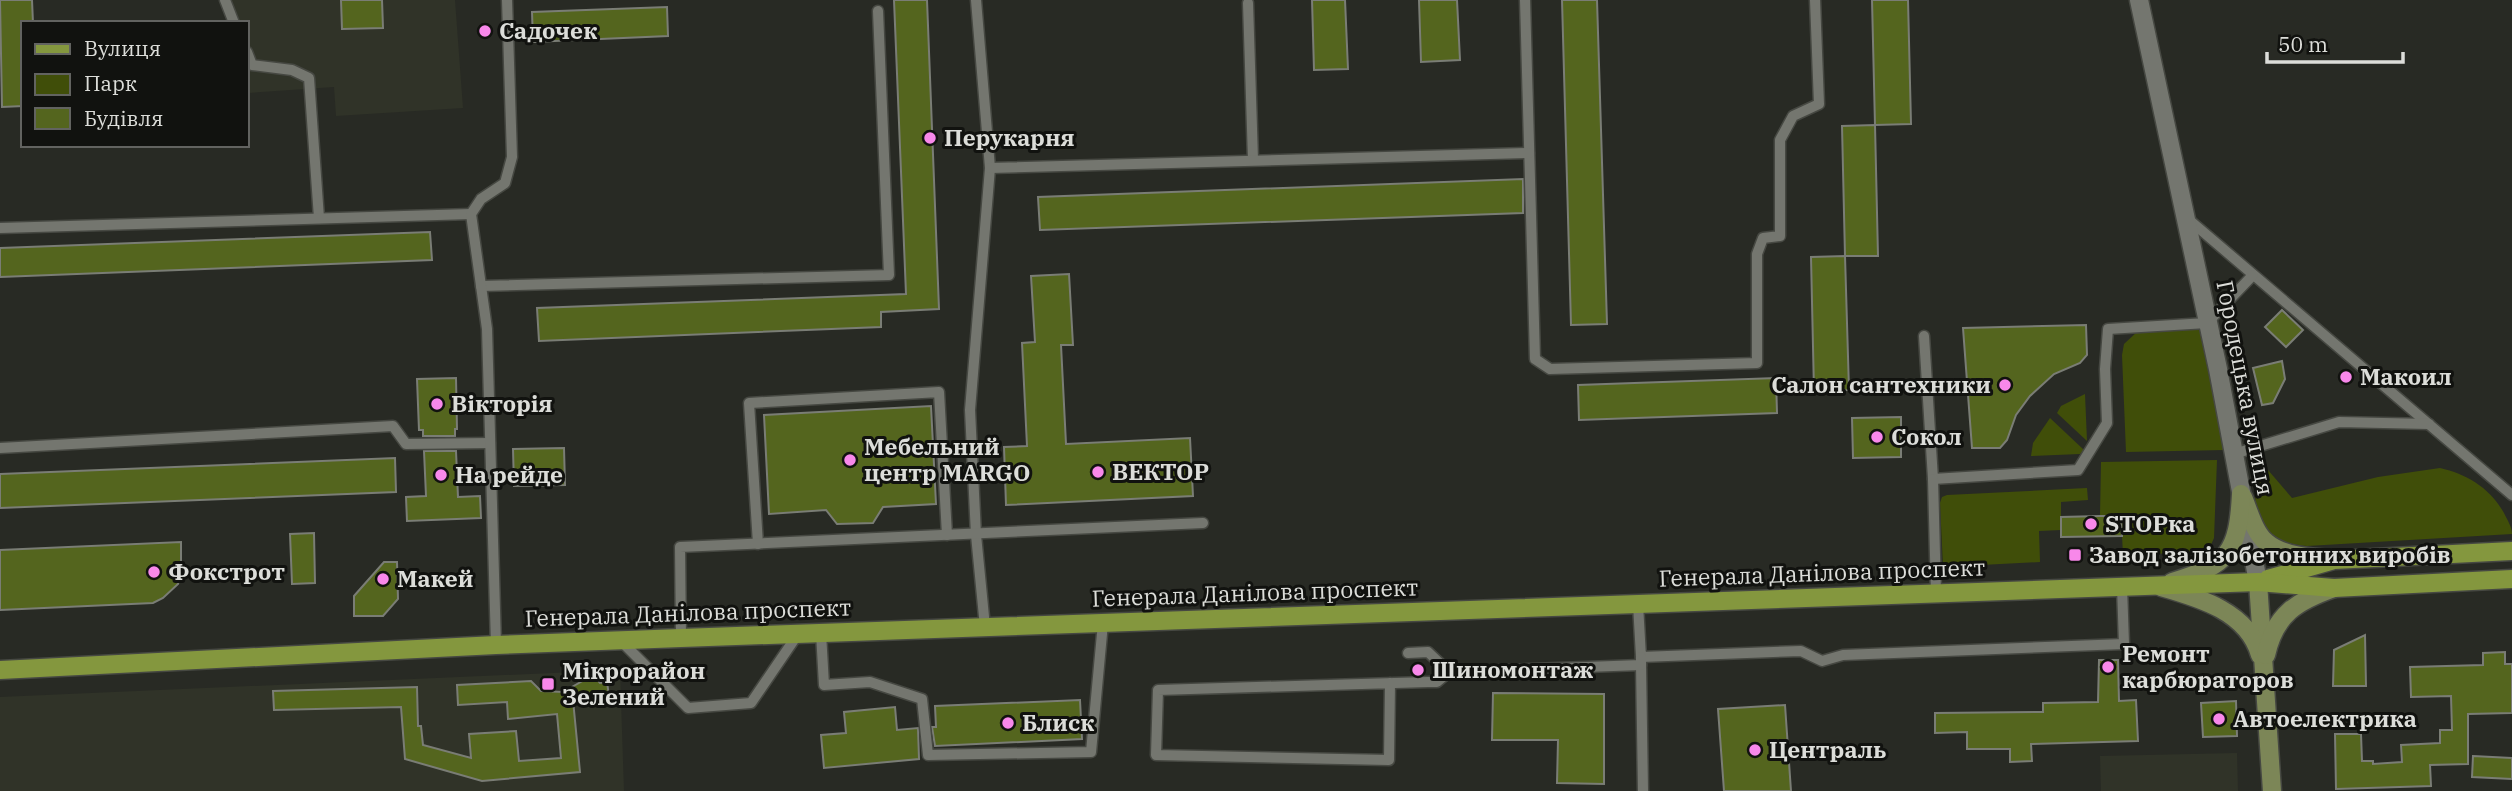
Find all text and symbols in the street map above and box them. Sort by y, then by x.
place label: Садочек [499,15,597,45]
legend [21,21,248,147]
scale bar [2267,21,2404,65]
marker: Садочек [477,23,493,39]
text: 50 m [2278,30,2328,58]
text: Вулиця [84,34,161,62]
text: Парк [84,69,137,97]
text: Будівля [84,104,163,132]
place label: Перукарня [944,122,1075,152]
marker: Перукарня [922,130,938,146]
street label: Городецька вулиця [2210,278,2282,498]
place label: Макоил [2360,361,2452,391]
place label: Салон сантехники [1771,369,1991,399]
marker: Макоил [2338,369,2354,385]
marker: Салон сантехники [1997,377,2013,393]
place label: Вікторія [451,388,553,418]
marker: Вікторія [429,396,445,412]
place label: Сокол [1891,421,1962,451]
marker: Сокол [1869,429,1885,445]
place label: Мебельний центр MARGO [864,431,1031,487]
marker: Мебельний центр MARGO [842,452,858,468]
place label: ВЕКТОР [1112,456,1209,486]
place label: На рейде [455,459,563,489]
marker: ВЕКТОР [1090,464,1106,480]
marker: На рейде [433,467,449,483]
place label: STOPка [2105,508,2195,538]
marker: STOPка [2083,516,2099,532]
place label: Завод залізобетонних виробів [2089,539,2451,569]
marker: Завод залізобетонних виробів [2067,547,2083,563]
street label: Генерала Данілова проспект [1658,551,1986,593]
place label: Фокстрот [168,556,285,586]
place label: Макей [397,563,473,593]
marker: Фокстрот [146,564,162,580]
marker: Макей [375,571,391,587]
street label: Генерала Данілова проспект [1091,571,1419,613]
street label: Генерала Данілова проспект [524,591,852,633]
place label: Ремонт карбюраторов [2122,638,2294,694]
place label: Шиномонтаж [1432,654,1593,684]
place label: Мікрорайон Зелений [562,655,705,711]
marker: Ремонт карбюраторов [2100,659,2116,675]
marker: Шиномонтаж [1410,662,1426,678]
marker: Мікрорайон Зелений [540,676,556,692]
place label: Автоелектрика [2233,703,2417,733]
place label: Блиск [1022,707,1094,737]
marker: Автоелектрика [2211,711,2227,727]
marker: Блиск [1000,715,1016,731]
place label: Централь [1769,734,1886,764]
marker: Централь [1747,742,1763,758]

